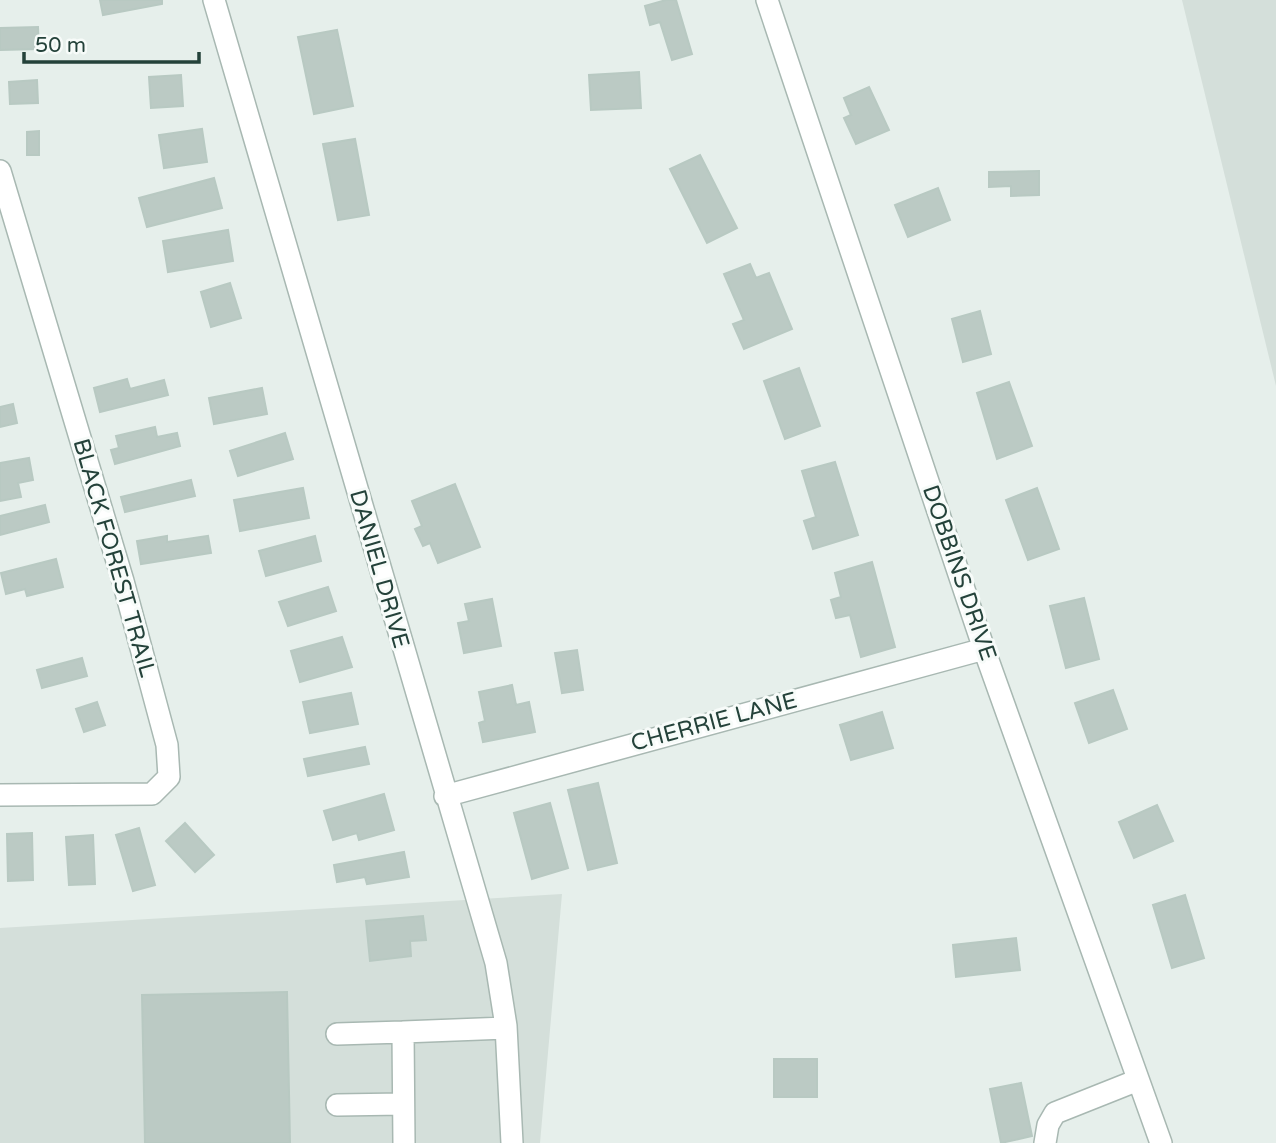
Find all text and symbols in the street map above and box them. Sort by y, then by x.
scale bar [24,21,200,65]
text: 50 m [35,33,86,58]
street label: BLACK FOREST TRAIL [67,436,161,680]
street label: DOBBINS DRIVE [916,482,1002,664]
street label: DANIEL DRIVE [343,486,415,652]
street label: CHERRIE LANE [628,686,800,758]

